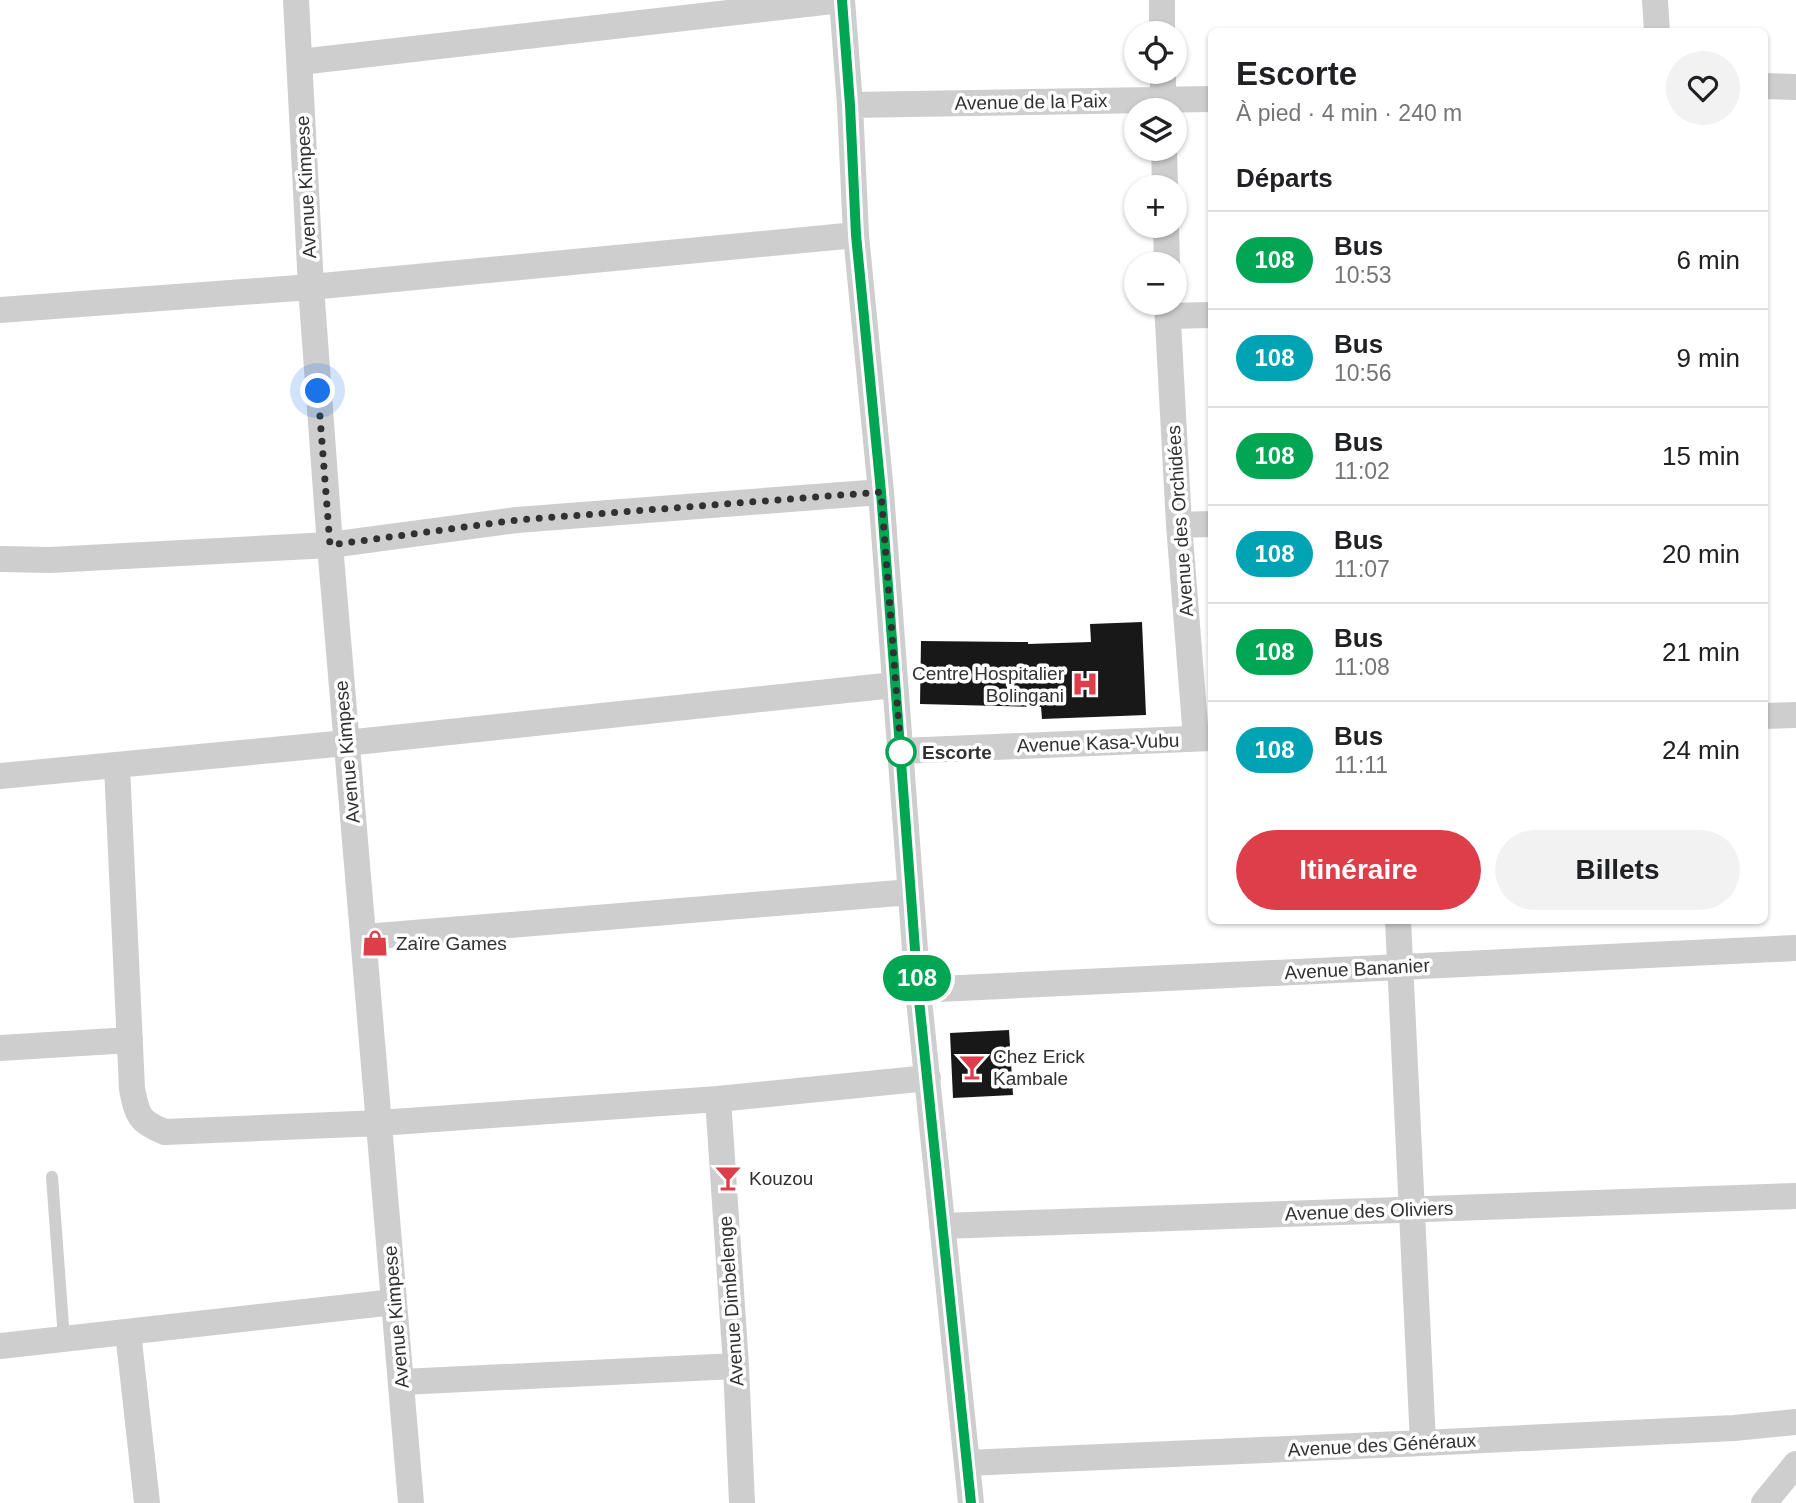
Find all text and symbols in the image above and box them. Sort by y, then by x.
map controls [1124,21,1187,315]
button: locate [1124,21,1187,84]
button: heart [1666,51,1740,125]
text: Escorte [1236,55,1357,92]
street label: Avenue de la Paix [954,90,1108,114]
button: layers [1124,98,1187,161]
text: À pied · 4 min · 240 m [1236,100,1462,126]
street label: Avenue Kimpese [292,115,320,259]
text: Départs [1236,163,1333,193]
button: + [1124,175,1187,238]
text: Bus [1334,231,1383,261]
text: 6 min [1676,245,1740,275]
text: 108 [1254,246,1295,273]
button: − [1124,252,1187,315]
text: 10:53 [1334,262,1392,288]
text: Bus [1334,329,1383,359]
text: 9 min [1676,343,1740,373]
text: 108 [1254,344,1295,371]
text: 10:56 [1334,360,1392,386]
your location [300,373,335,408]
street label: Avenue des Orchidées [1163,425,1197,617]
text: Bus [1334,427,1383,457]
text: 15 min [1662,441,1740,471]
text: 108 [1254,442,1295,469]
text: 11:02 [1334,458,1390,484]
text: Bus [1334,525,1383,555]
text: 20 min [1662,539,1740,569]
text: 108 [1254,540,1295,567]
text: 11:07 [1334,556,1390,582]
text: Bus [1334,623,1383,653]
text: 21 min [1662,637,1740,667]
text: 108 [1254,638,1295,665]
text: 11:08 [1334,654,1390,680]
place label: Centre Hospitalier Bolingani [912,663,1065,706]
hospital icon: Centre Hospitalier Bolingani [1070,669,1100,699]
street label: Avenue Kimpese [330,680,364,824]
text: Bus [1334,721,1383,751]
street label: Avenue Kasa-Vubu [1016,730,1180,756]
text: 24 min [1662,735,1740,765]
text: 108 [1254,736,1295,763]
marker: Escorte [886,737,916,767]
place label: Escorte [922,742,992,763]
text: 11:11 [1334,752,1388,778]
button: Itinéraire [1236,830,1481,910]
button: Billets [1495,830,1740,910]
shop icon: Zaïre Games [360,928,390,958]
place label: Zaïre Games [396,933,507,954]
line badge: 108 [877,955,957,1001]
street label: Avenue Bananier [1284,955,1431,983]
text: 108 [897,964,937,991]
place label: Chez Erick Kambale [993,1046,1085,1089]
bar icon: Chez Erick Kambale [957,1052,987,1082]
bar icon: Kouzou [713,1163,743,1193]
place label: Kouzou [749,1168,813,1189]
street label: Avenue des Oliviers [1284,1198,1454,1224]
street label: Avenue Dimbelenge [715,1215,747,1387]
street label: Avenue Kimpese [379,1245,413,1389]
street label: Avenue des Généraux [1287,1430,1477,1460]

